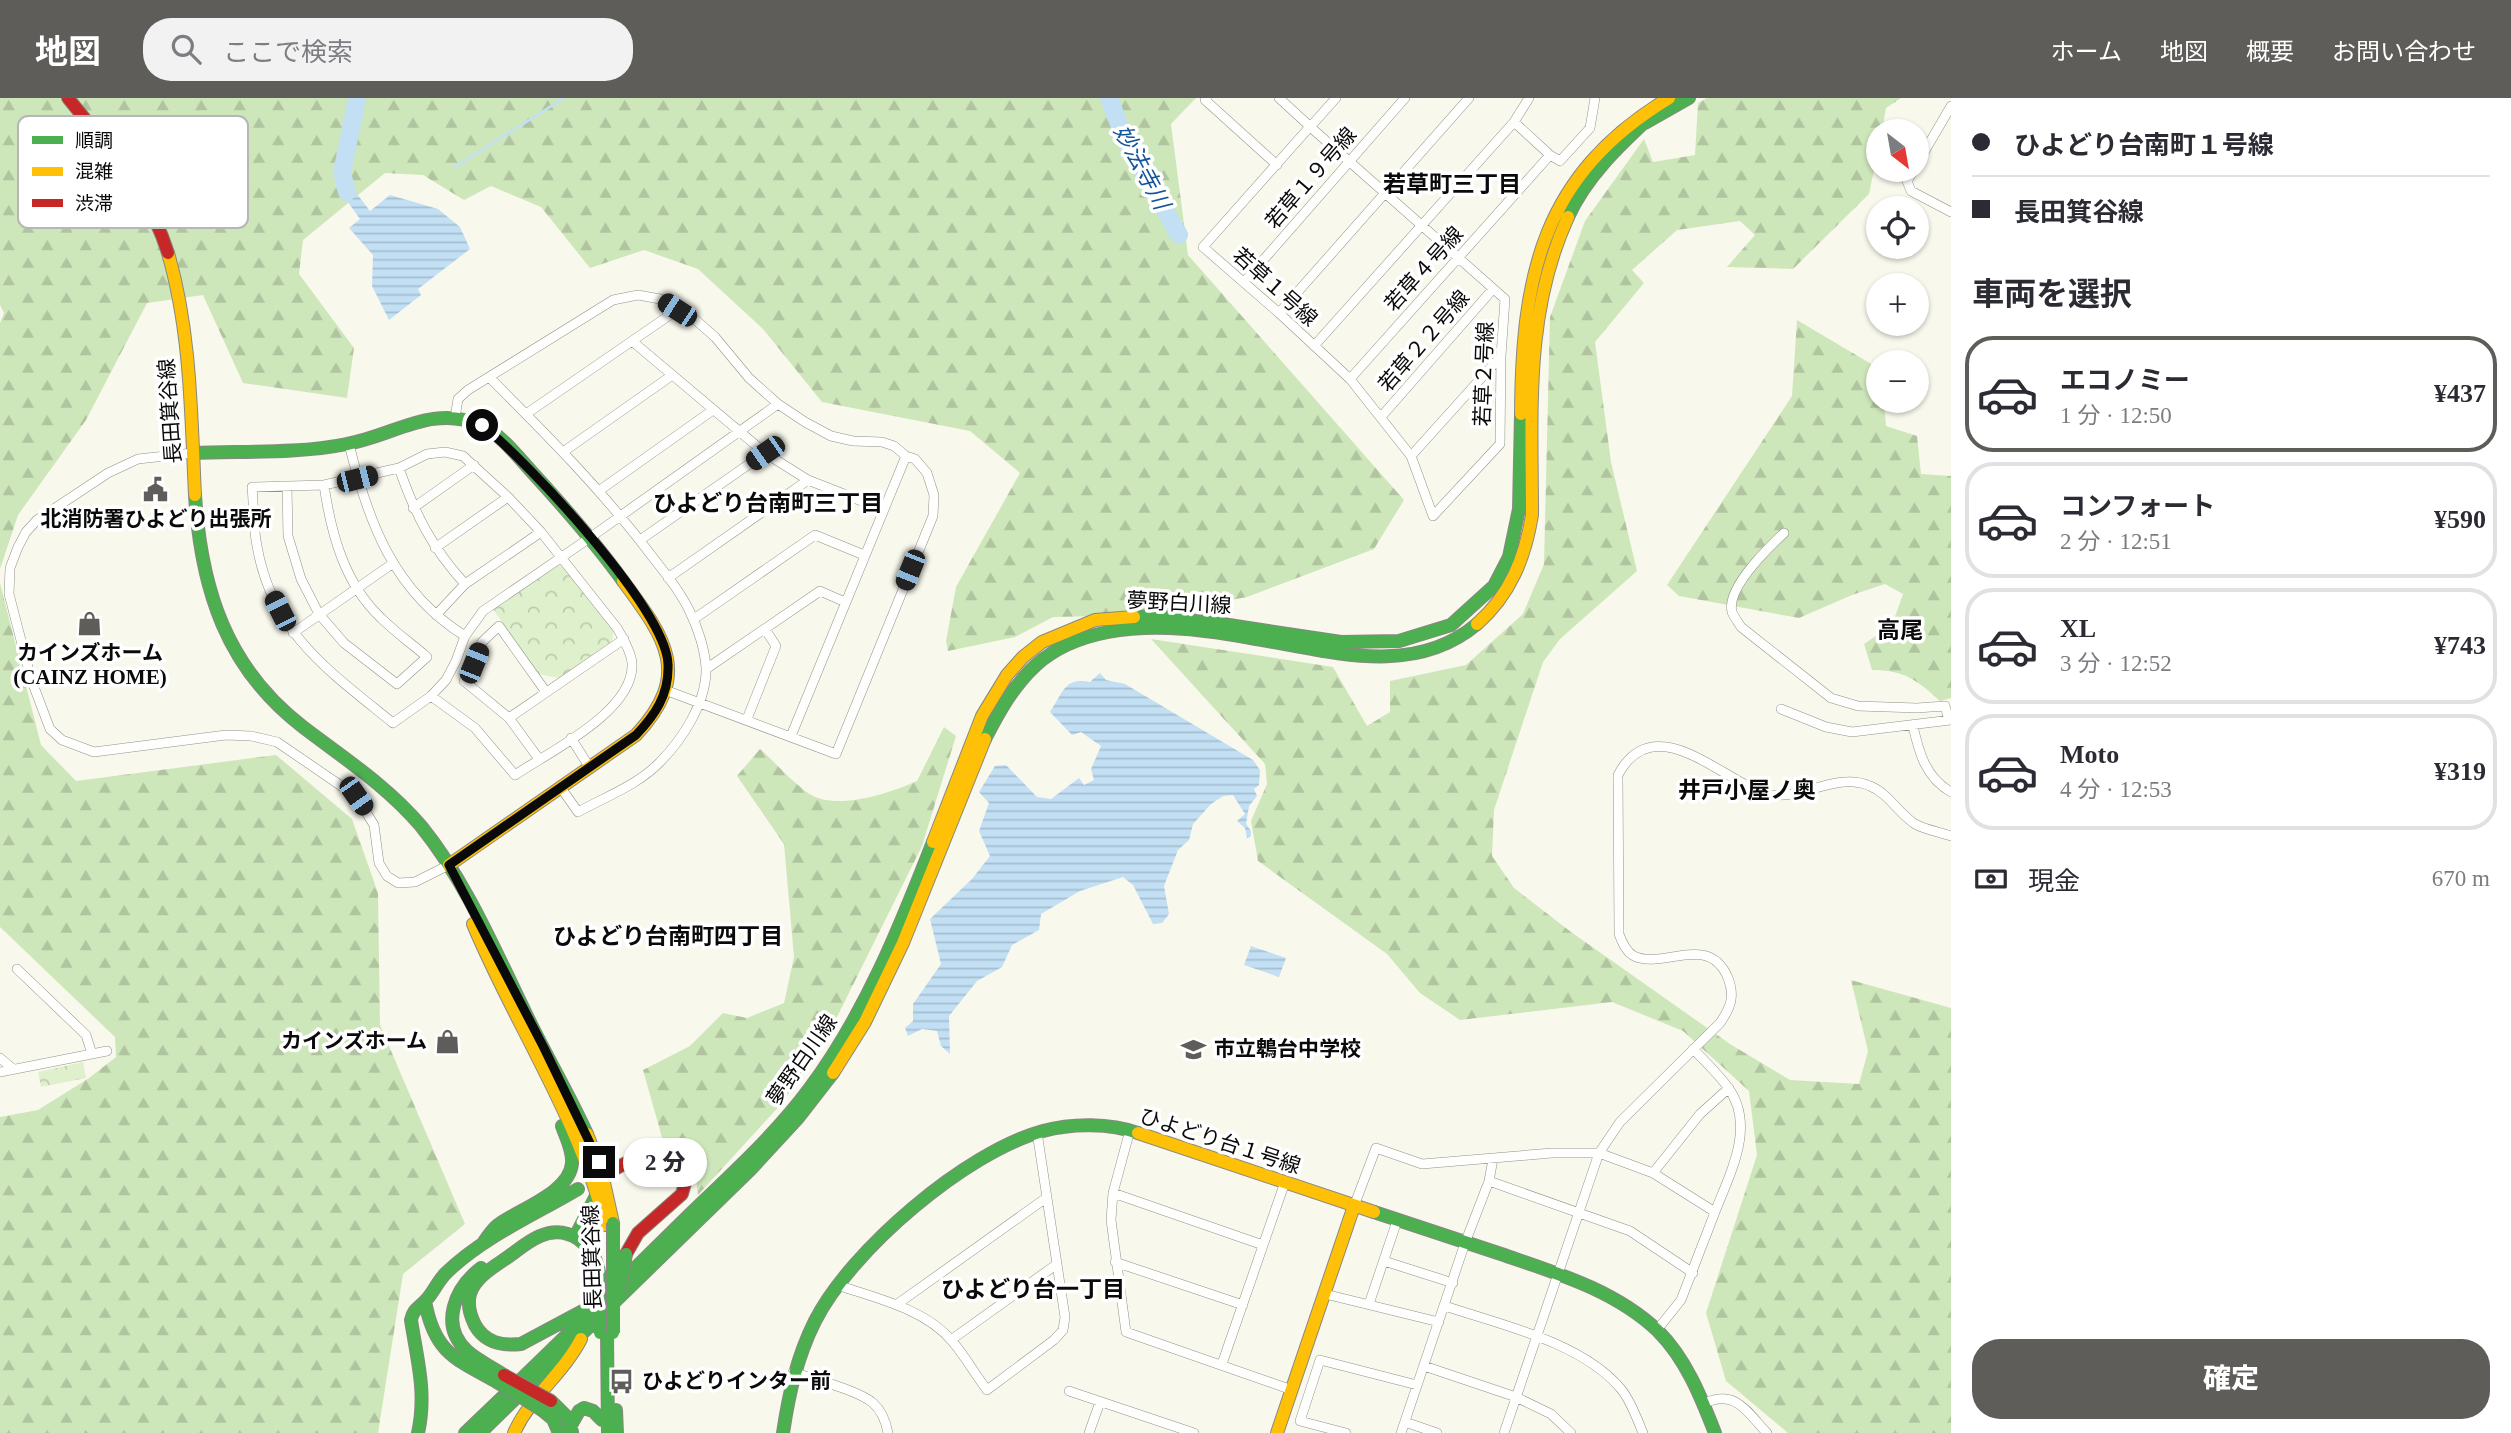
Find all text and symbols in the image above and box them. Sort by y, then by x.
search box [143,18,633,81]
icon: search [167,30,205,68]
text: 地図 [35,34,101,70]
text: ここで検索 [223,38,353,67]
text: ホーム [2051,39,2122,65]
text: 地図 [2160,39,2208,65]
text: 概要 [2246,39,2294,65]
text: お問い合わせ [2332,39,2476,65]
legend [18,116,248,228]
north arrow [1866,119,1928,182]
map controls [1866,119,1929,413]
water label: 妙法寺川 [1109,121,1176,216]
street label: 若草１９号線 [1261,123,1361,233]
text: 順調 [75,130,113,151]
text: ひよどり台南町１号線 [2014,131,2274,160]
text: 混雑 [75,161,113,182]
district label: 若草町三丁目 [1383,172,1521,197]
text: 渋滞 [75,193,113,214]
button: locate [1866,196,1929,259]
text: 長田箕谷線 [2014,198,2144,227]
street label: 若草４号線 [1380,222,1468,316]
street label: 若草１号線 [1228,243,1322,331]
button: + [1866,273,1929,336]
text: 車両を選択 [1972,276,2132,312]
street label: 若草２２号線 [1374,286,1474,396]
car [654,290,701,330]
street label: 若草２号線 [1470,321,1498,427]
button: − [1866,350,1929,413]
street label: 長田箕谷線 [154,358,186,464]
icon: car [1976,363,2039,426]
text: エコノミー [2060,366,2190,395]
text: ¥437 [2434,379,2486,408]
text: 1 分 · 12:50 [2060,403,2172,428]
route start [466,409,498,441]
car [742,432,789,474]
car [335,464,380,494]
public building icon: 北消防署ひよどり出張所 [142,476,170,504]
icon: car [1976,489,2039,552]
district label: ひよどり台南町三丁目 [653,491,883,516]
text: コンフォート [2060,492,2215,521]
text: ¥590 [2434,505,2486,534]
place label: 北消防署ひよどり出張所 [41,507,272,531]
text: 2 分 · 12:51 [2060,529,2172,554]
car [893,547,928,593]
car [262,588,299,634]
street label: 夢野白川線 [1126,588,1232,618]
shop icon: カインズホーム (CAINZ HOME) [76,610,104,638]
text: XL [2060,614,2096,643]
icon: car [1976,615,2039,678]
district label: 高尾 [1877,618,1923,643]
text: ¥743 [2434,631,2486,660]
car [457,640,492,686]
place label: カインズホーム (CAINZ HOME) [13,641,167,689]
text: 3 分 · 12:52 [2060,651,2172,676]
text: Moto [2060,740,2119,769]
icon: car [1976,741,2039,804]
text: ¥319 [2434,757,2486,786]
car [336,773,377,819]
text: 4 分 · 12:53 [2060,777,2172,802]
district label: 井戸小屋ノ奥 [1678,778,1816,803]
icon: cash [1972,860,2010,898]
text: 670 m [2432,866,2490,891]
text: 現金 [2028,867,2080,896]
district label: ひよどり台南町四丁目 [553,924,783,949]
street label: 夢野白川線 [762,1010,842,1110]
shop icon: カインズホーム [433,1027,461,1055]
place label: カインズホーム [281,1029,427,1053]
school or university icon: 市立鵯台中学校 [1180,1035,1208,1063]
place label: 市立鵯台中学校 [1214,1037,1361,1061]
street label: ひよどり台１号線 [1136,1104,1304,1178]
callout: 2 分 [624,1138,708,1186]
route end [583,1146,615,1178]
text: 2 分 [645,1150,685,1175]
street label: 長田箕谷線 [578,1204,606,1310]
district label: ひよどり台一丁目 [941,1277,1125,1302]
button: 確定 [1972,1339,2490,1419]
bus stop icon: ひよどりインター前 [608,1367,636,1395]
place label: ひよどりインター前 [642,1369,831,1393]

